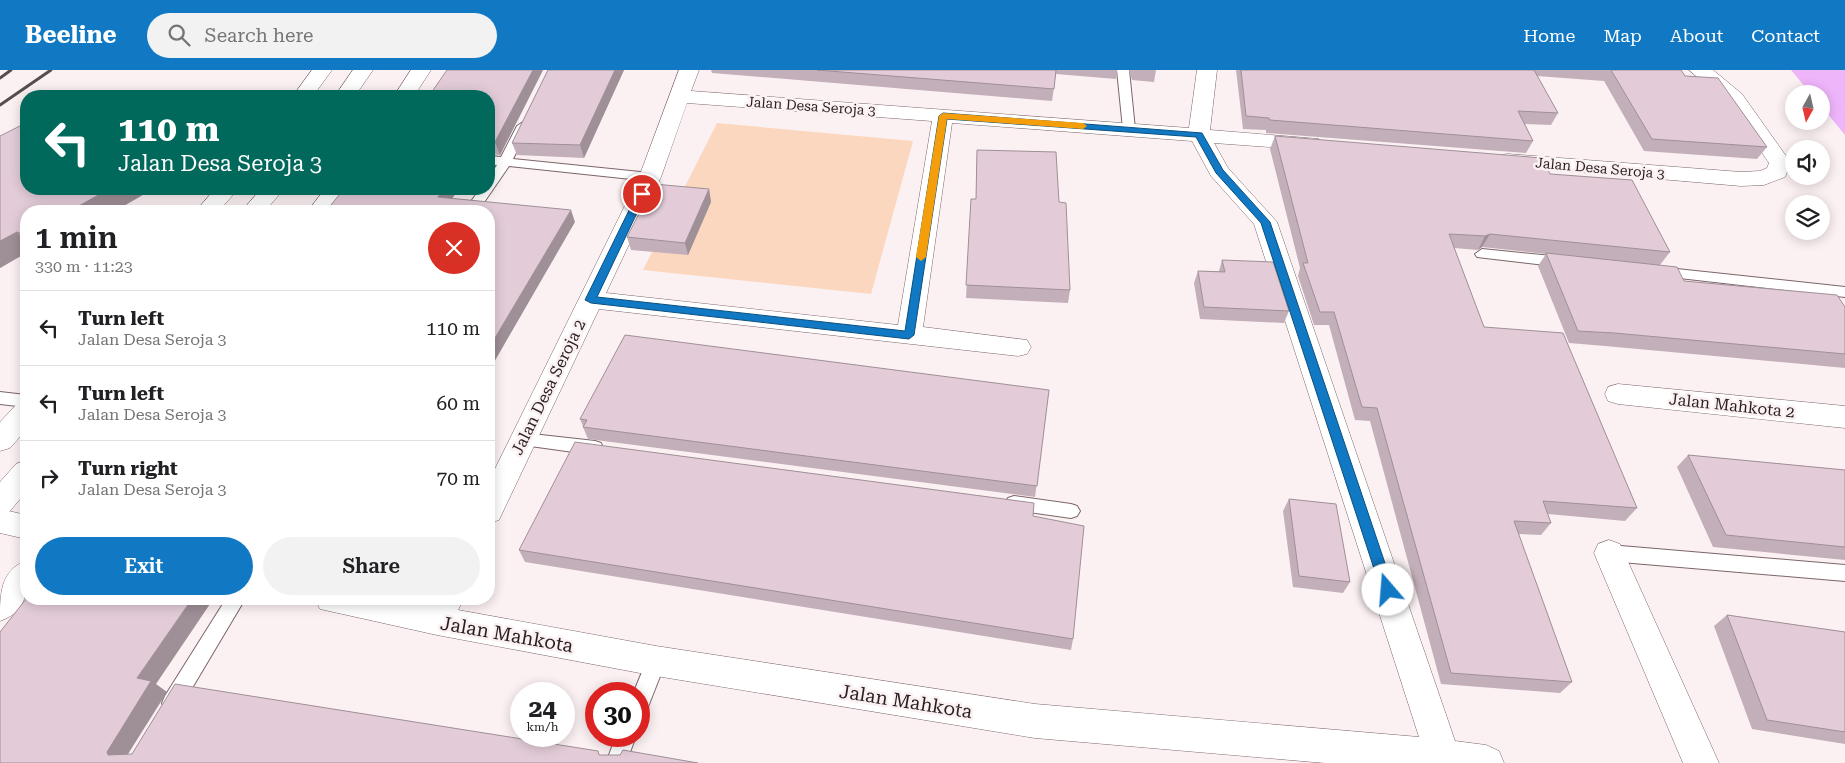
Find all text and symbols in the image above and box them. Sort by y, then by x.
search box [147,13,497,58]
text: Beeline [25,21,117,49]
icon: search [165,21,193,49]
text: Search here [205,24,313,47]
text: Home [1523,25,1575,46]
text: Map [1603,25,1642,46]
text: About [1670,25,1723,46]
text: Contact [1751,25,1820,46]
north arrow [1785,85,1830,130]
map controls [1785,85,1830,240]
street label: Jalan Desa Seroja 3 [746,93,876,119]
text: 110 m [118,109,219,150]
icon: left [35,110,100,175]
button: sound [1785,140,1830,185]
text: Jalan Desa Seroja 3 [118,151,322,176]
street label: Jalan Desa Seroja 3 [1535,154,1666,182]
pin [621,173,663,215]
icon: arrive [628,180,656,208]
button: layers [1785,195,1830,240]
text: 1 min [35,220,118,255]
button: close [428,222,480,274]
text: 330 m · 11:23 [35,257,133,276]
text: Turn left [78,307,164,330]
icon: left [35,314,63,342]
street label: Jalan Desa Seroja 2 [507,316,590,458]
text: 110 m [426,317,480,340]
text: Jalan Desa Seroja 3 [78,330,226,349]
text: Turn left [78,382,164,405]
icon: left [35,389,63,417]
street label: Jalan Mahkota 2 [1668,389,1796,422]
text: 60 m [437,392,480,415]
text: Jalan Desa Seroja 3 [78,405,226,424]
text: Turn right [78,457,178,480]
icon: right [35,464,63,492]
text: 70 m [437,467,480,490]
text: Jalan Desa Seroja 3 [78,480,226,499]
button: Exit [35,537,253,595]
button: Share [263,537,480,595]
position arrow [1361,563,1413,615]
street label: Jalan Mahkota [439,611,576,658]
street label: Jalan Mahkota [838,680,975,723]
speed limit sign: 30 [585,682,650,747]
text: 24 [528,694,557,723]
text: km/h [526,720,559,734]

